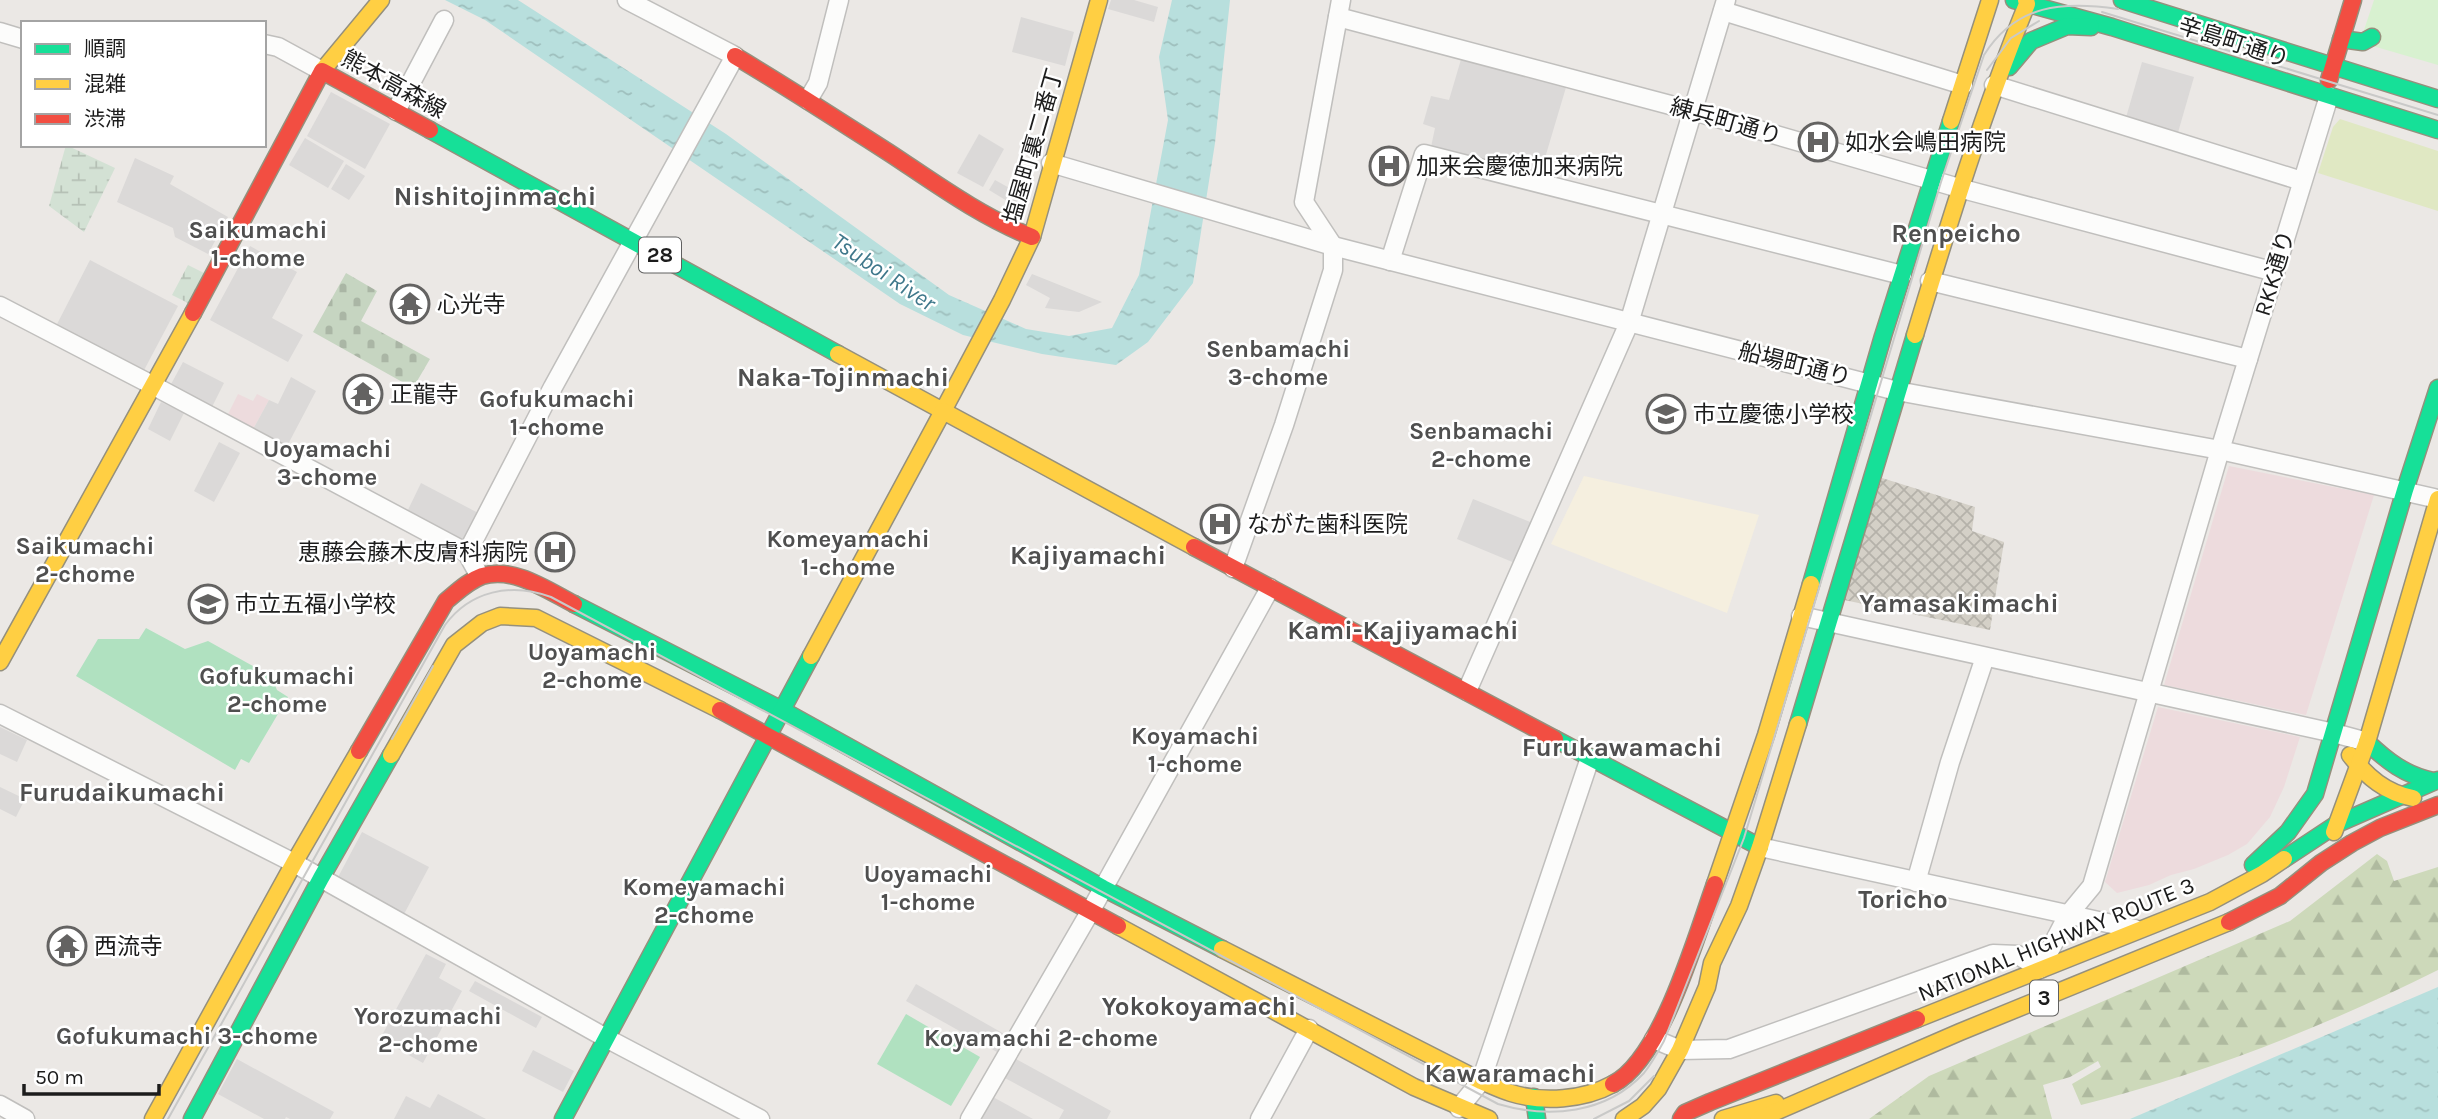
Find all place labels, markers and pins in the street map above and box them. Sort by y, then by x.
hospital icon: 如水会嶋田病院 [1797,121,1839,163]
place label: 如水会嶋田病院 [1845,129,2006,156]
hospital icon: 加来会慶徳加来病院 [1368,145,1410,187]
place label: 加来会慶徳加来病院 [1416,153,1623,180]
temple icon: 心光寺 [389,283,431,325]
place label: 心光寺 [437,291,506,318]
temple icon: 正龍寺 [342,373,384,415]
place label: 正龍寺 [390,381,459,408]
school or university icon: 市立慶徳小学校 [1645,393,1687,435]
place label: 市立慶徳小学校 [1693,401,1854,428]
hospital icon: ながた歯科医院 [1199,503,1241,545]
place label: ながた歯科医院 [1247,511,1408,538]
hospital icon: 恵藤会藤木皮膚科病院 [534,531,576,573]
place label: 恵藤会藤木皮膚科病院 [298,539,528,566]
school or university icon: 市立五福小学校 [187,583,229,625]
place label: 市立五福小学校 [235,591,396,618]
temple icon: 西流寺 [46,925,88,967]
place label: 西流寺 [94,933,163,960]

